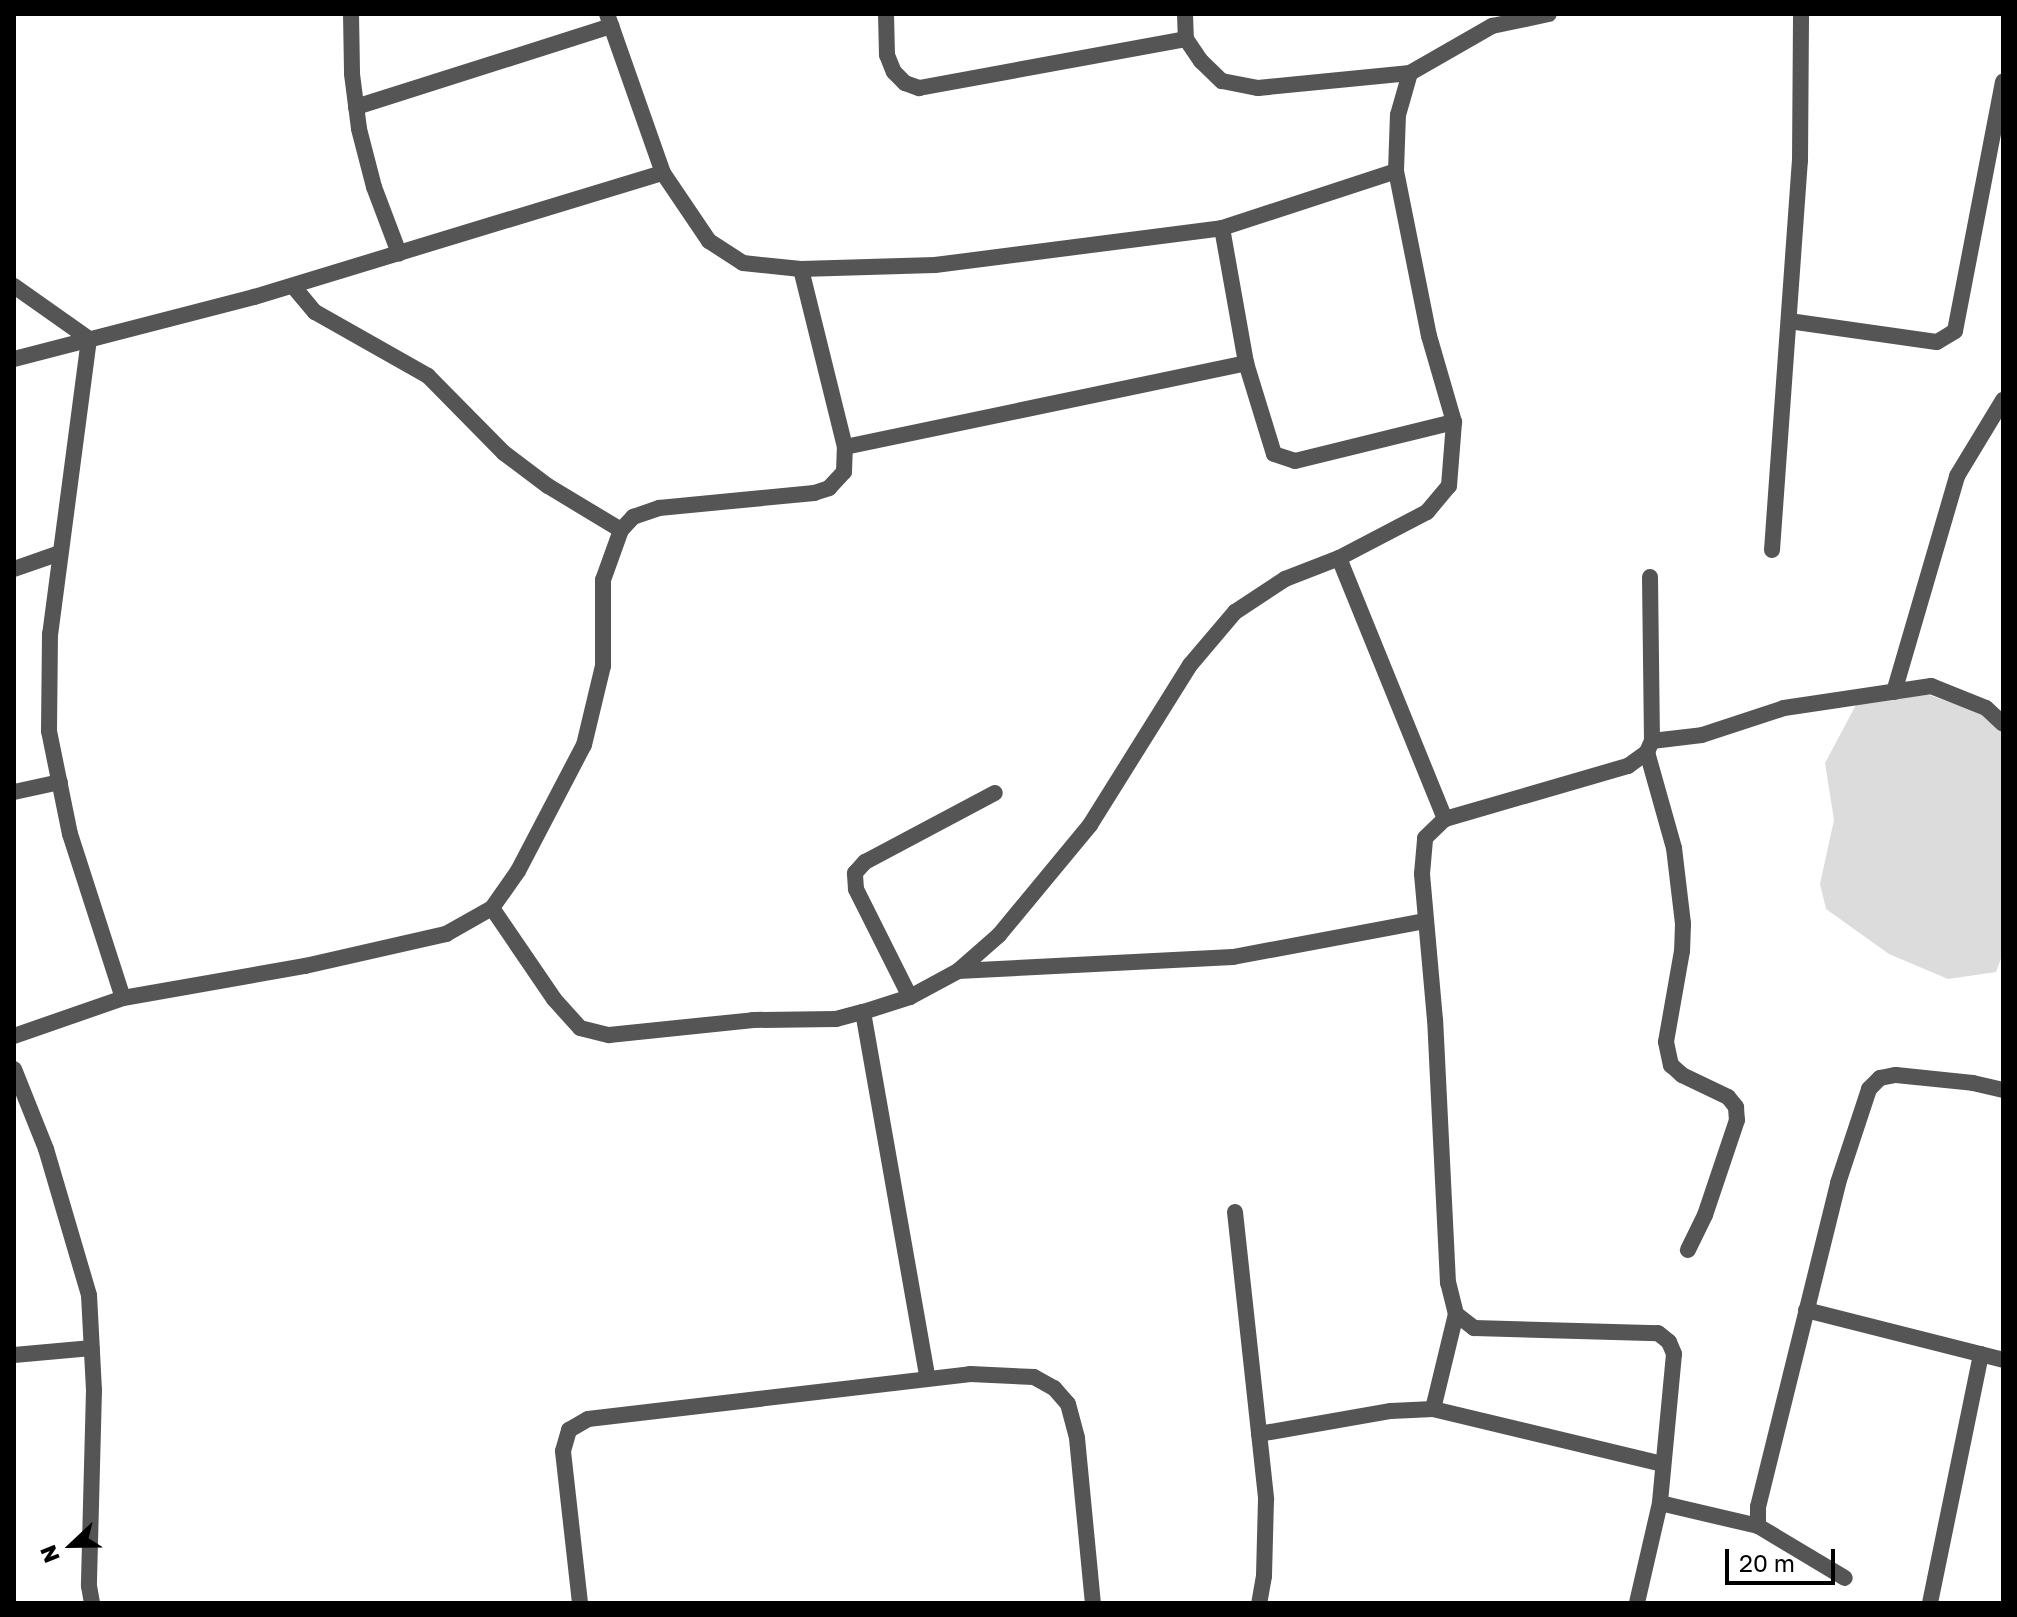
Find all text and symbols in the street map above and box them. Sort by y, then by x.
north arrow [32,1505,112,1585]
scale bar [1729,1533,1839,1583]
text: N [34,1541,65,1567]
text: 20 m [1739,1548,1795,1577]

